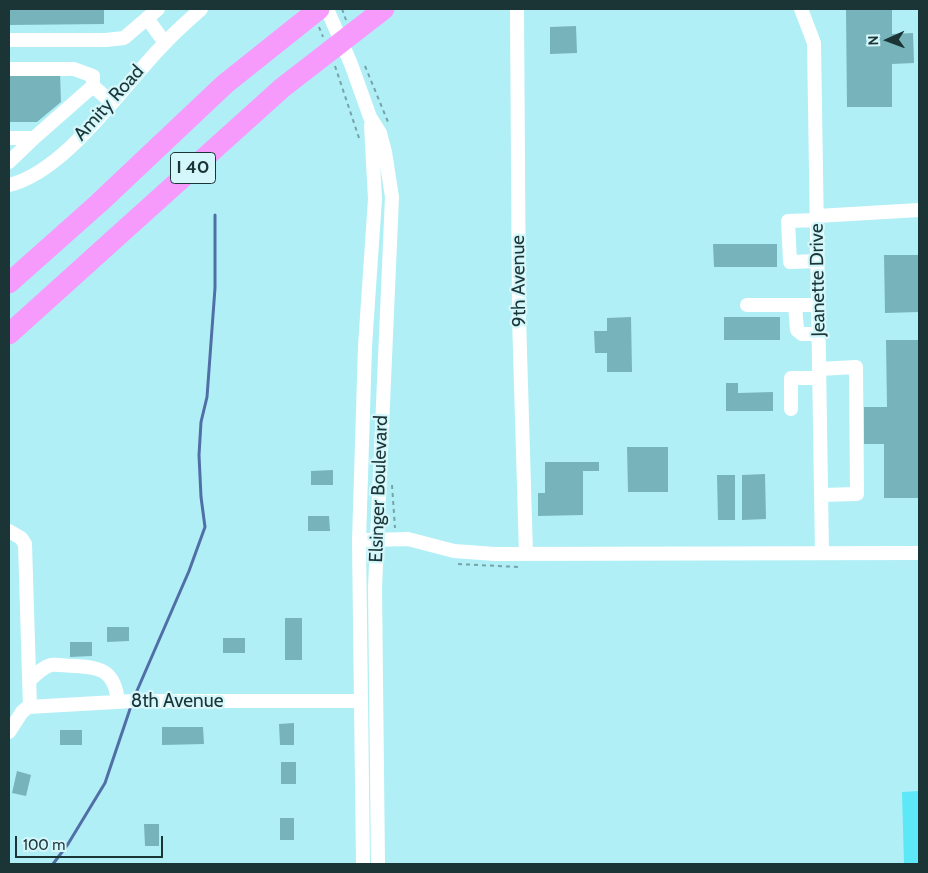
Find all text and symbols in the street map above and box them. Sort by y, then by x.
north arrow [863,15,913,65]
text: N [864,35,882,46]
street label: Amity Road [69,60,149,146]
road number: I 40 [170,152,216,184]
street label: Jeanette Drive [806,223,830,337]
street label: 9th Avenue [507,235,531,327]
street label: Elsinger Boulevard [365,415,393,563]
street label: 8th Avenue [131,690,223,712]
scale bar [18,826,165,858]
text: 100 m [23,836,65,854]

